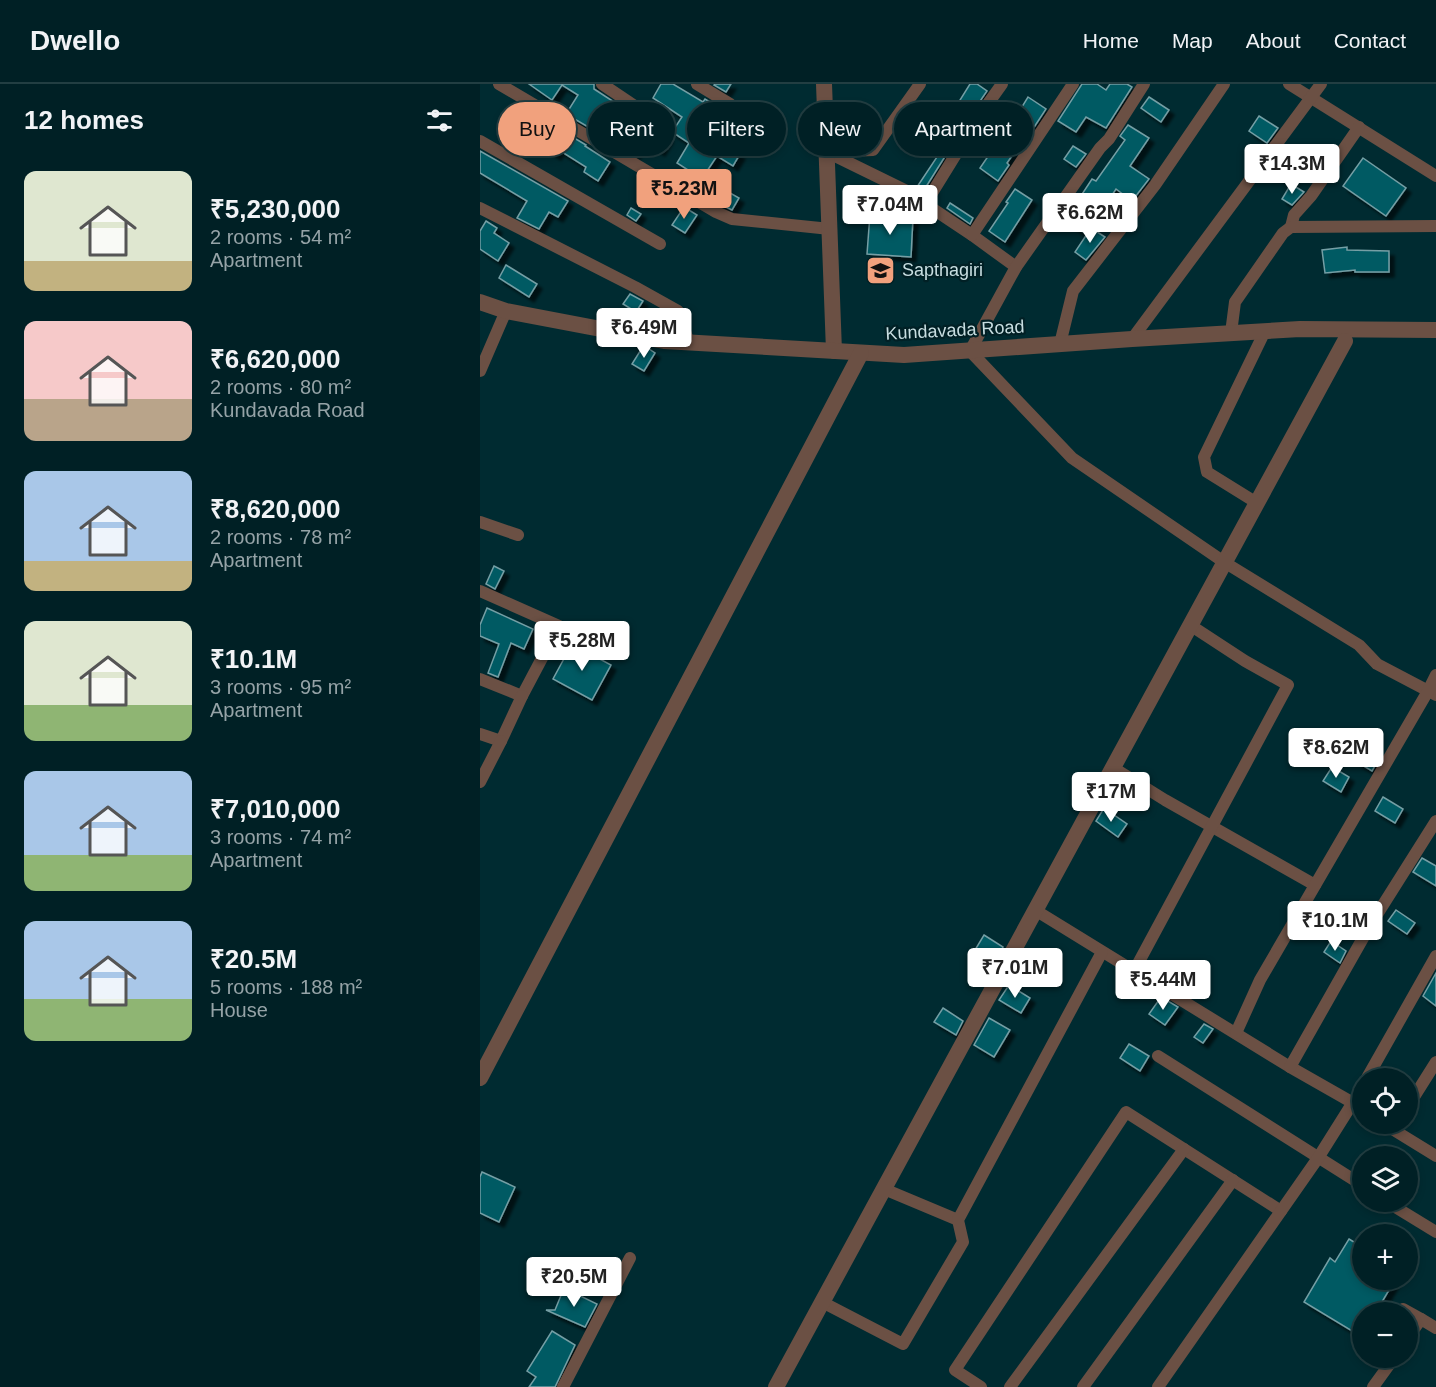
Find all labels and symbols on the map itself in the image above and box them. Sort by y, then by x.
pin: ₹14.3M [1243,144,1341,195]
pin: ₹5.23M [635,169,733,220]
pin: ₹7.04M [841,185,939,236]
pin: ₹6.62M [1041,193,1139,244]
school or university icon: Sapthagiri [865,254,897,286]
place label: Sapthagiri [902,260,983,280]
pin: ₹6.49M [595,308,693,359]
street label: Kundavada Road [885,316,1025,344]
pin: ₹5.28M [533,621,631,672]
pin: ₹8.62M [1287,728,1385,779]
pin: ₹17M [1075,772,1147,823]
pin: ₹10.1M [1286,901,1384,952]
pin: ₹7.01M [966,948,1064,999]
pin: ₹5.44M [1114,960,1212,1011]
pin: ₹20.5M [525,1257,623,1308]

